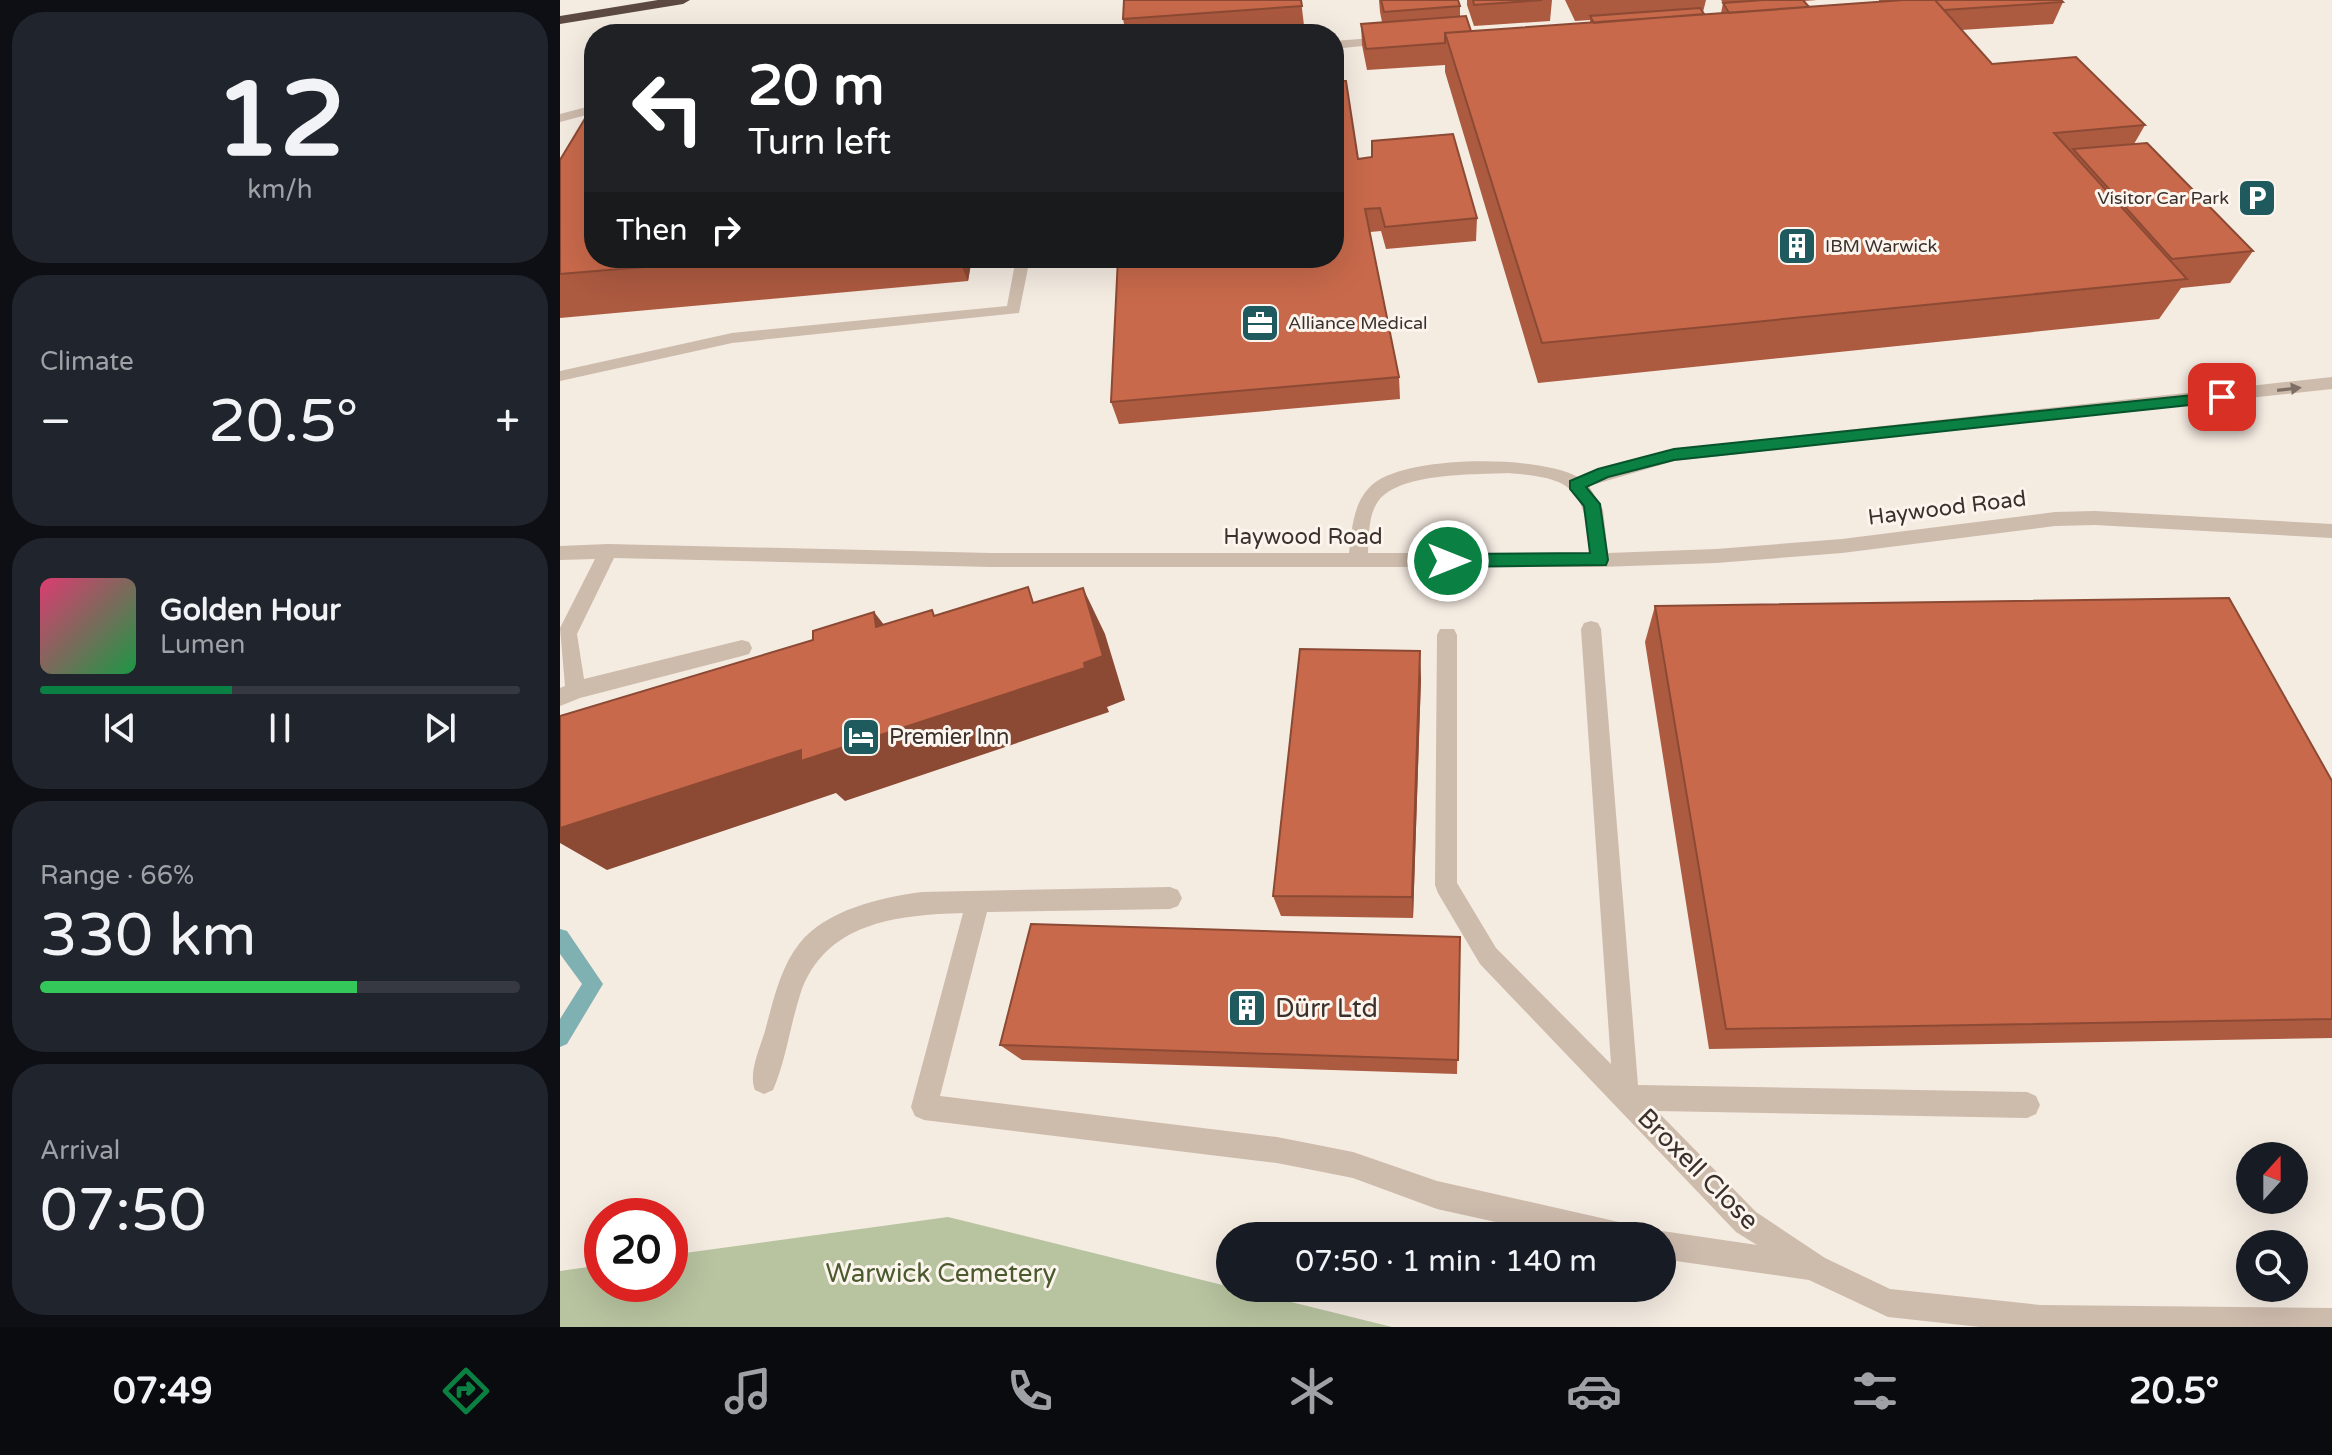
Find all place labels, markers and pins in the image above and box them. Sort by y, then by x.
parking icon: Visitor Car Park [2236,177,2278,219]
place label: Visitor Car Park [2097,187,2229,209]
building icon: IBM Warwick [1776,225,1818,267]
place label: IBM Warwick [1825,235,1937,257]
office icon: Alliance Medical [1239,302,1281,344]
place label: Alliance Medical [1288,312,1428,334]
pin [2188,363,2256,431]
hotel icon: Premier Inn [840,716,882,758]
place label: Premier Inn [889,724,1009,750]
building icon: Dürr Ltd [1226,987,1268,1029]
place label: Dürr Ltd [1275,993,1378,1024]

